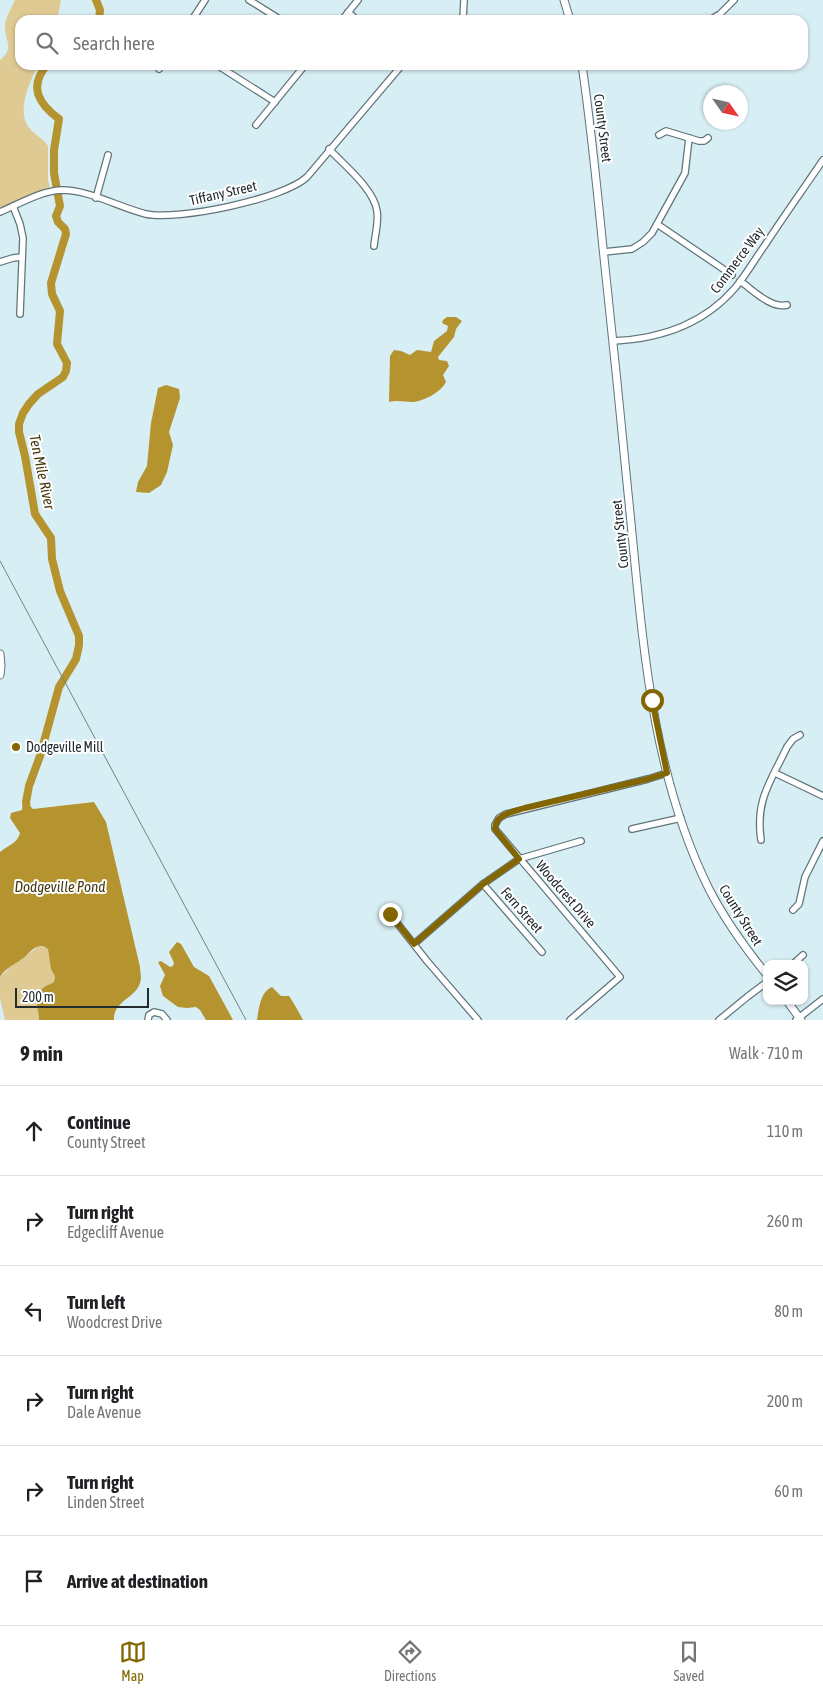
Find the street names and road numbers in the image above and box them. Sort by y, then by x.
street label: County Street [591,93,615,163]
street label: Tiffany Street [188,178,258,208]
street label: Commerce Way [707,223,767,296]
street label: County Street [608,499,632,569]
street label: Woodcrest Drive [533,857,599,931]
street label: County Street [716,882,766,948]
street label: Fern Street [498,884,546,936]

